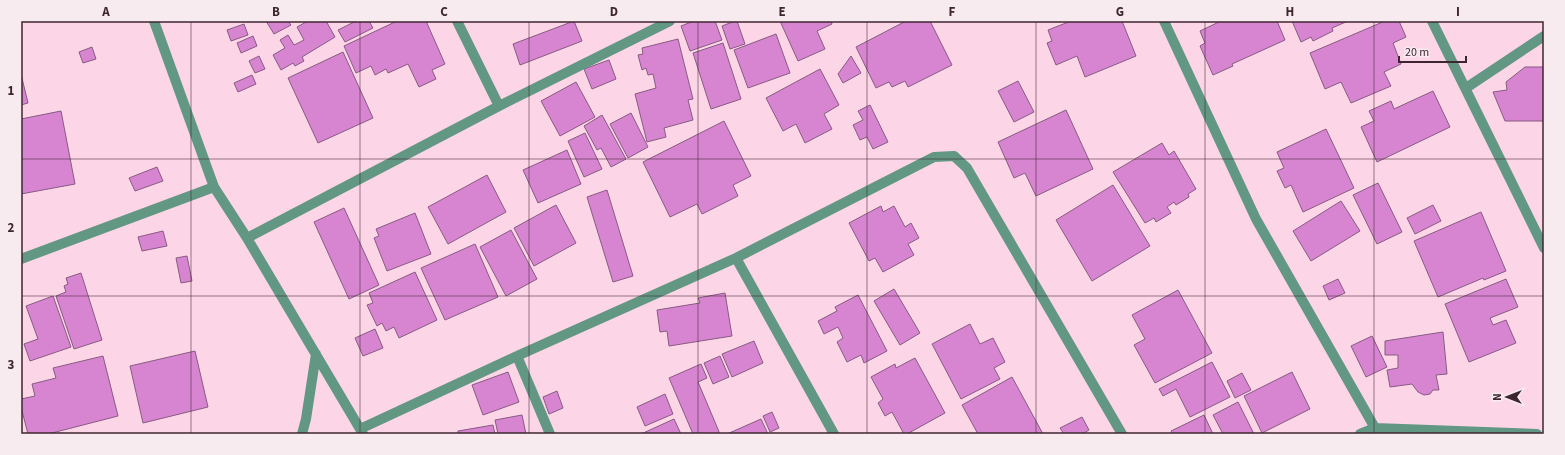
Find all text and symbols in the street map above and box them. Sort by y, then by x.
text: A [101,3,110,21]
text: B [272,3,280,21]
text: C [440,3,448,21]
text: D [610,3,618,21]
text: E [778,3,786,21]
text: F [949,3,956,21]
text: G [1116,3,1124,21]
text: H [1286,3,1294,21]
text: I [1456,3,1460,21]
scale bar [1399,38,1466,64]
text: 20 m [1405,44,1429,61]
text: 1 [8,82,15,100]
text: 2 [8,219,15,237]
text: 3 [8,356,15,374]
north arrow [1487,377,1527,417]
text: N [1490,393,1505,401]

